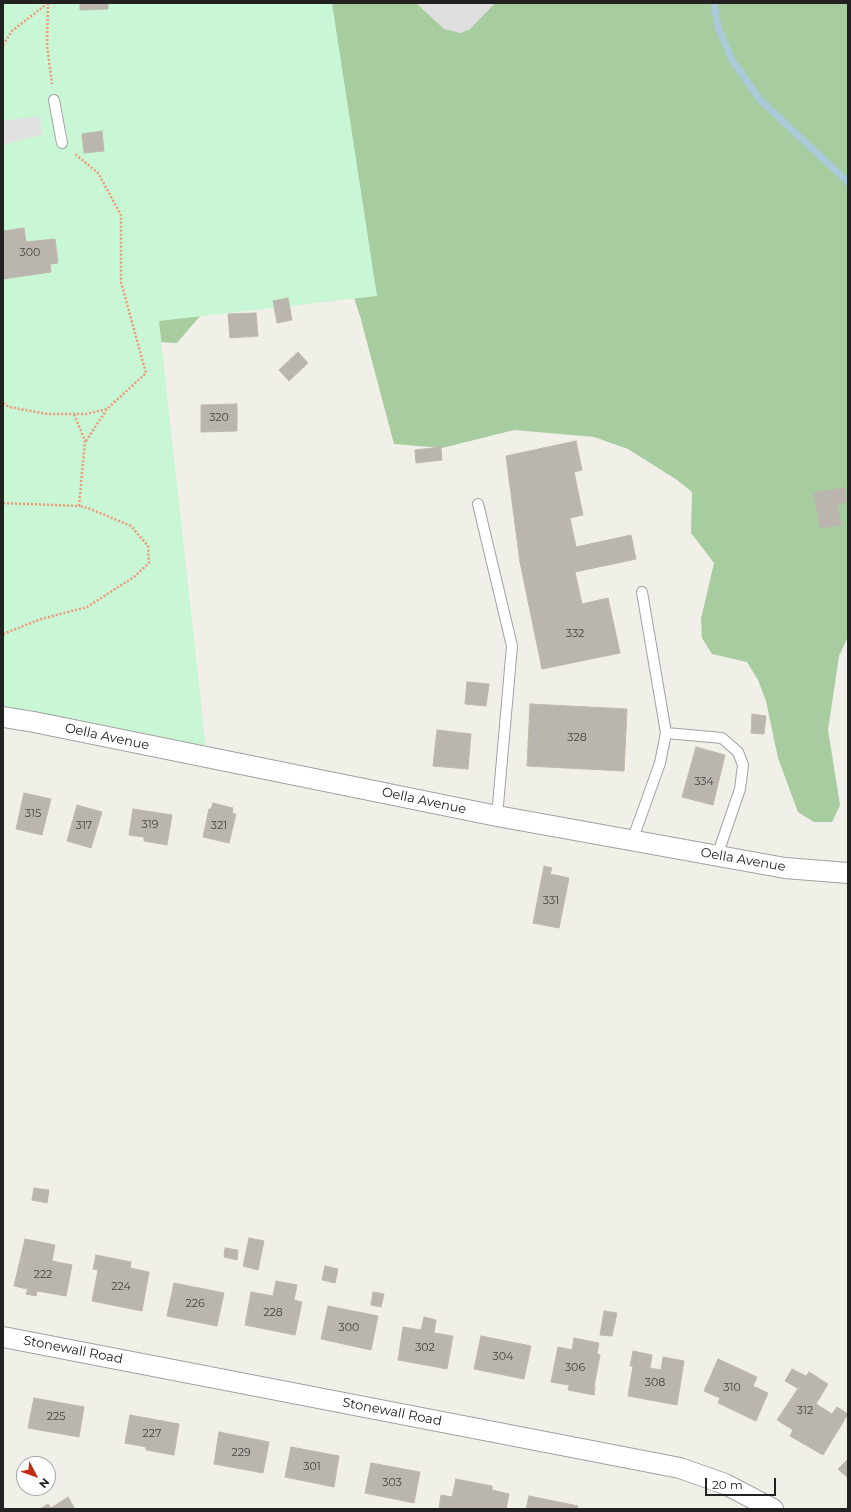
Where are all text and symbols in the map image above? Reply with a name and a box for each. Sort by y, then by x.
house number: 300 [20,246,40,260]
house number: 320 [209,411,229,425]
house number: 332 [566,627,584,641]
street label: Oella Avenue [63,720,151,754]
house number: 328 [567,731,587,745]
house number: 334 [694,775,714,789]
street label: Oella Avenue [380,784,468,818]
house number: 315 [25,807,41,821]
house number: 319 [142,818,158,832]
house number: 317 [76,819,92,833]
house number: 321 [211,819,227,833]
street label: Oella Avenue [699,845,787,875]
house number: 331 [543,894,559,908]
house number: 222 [34,1268,52,1282]
house number: 224 [111,1280,131,1294]
house number: 226 [185,1297,205,1311]
house number: 228 [263,1306,283,1320]
house number: 300 [339,1321,359,1335]
street label: Stonewall Road [22,1333,124,1367]
house number: 302 [415,1341,435,1355]
house number: 304 [493,1350,513,1364]
house number: 306 [565,1361,585,1375]
house number: 308 [645,1376,665,1390]
house number: 310 [723,1381,741,1395]
street label: Stonewall Road [341,1395,443,1429]
house number: 312 [797,1404,813,1418]
house number: 225 [47,1410,65,1424]
house number: 227 [143,1427,161,1441]
house number: 229 [231,1446,251,1460]
north arrow [16,1456,56,1496]
house number: 301 [303,1460,321,1474]
scale bar [707,1470,778,1496]
text: N [36,1475,53,1491]
house number: 303 [382,1476,402,1490]
text: 20 m [712,1477,743,1492]

